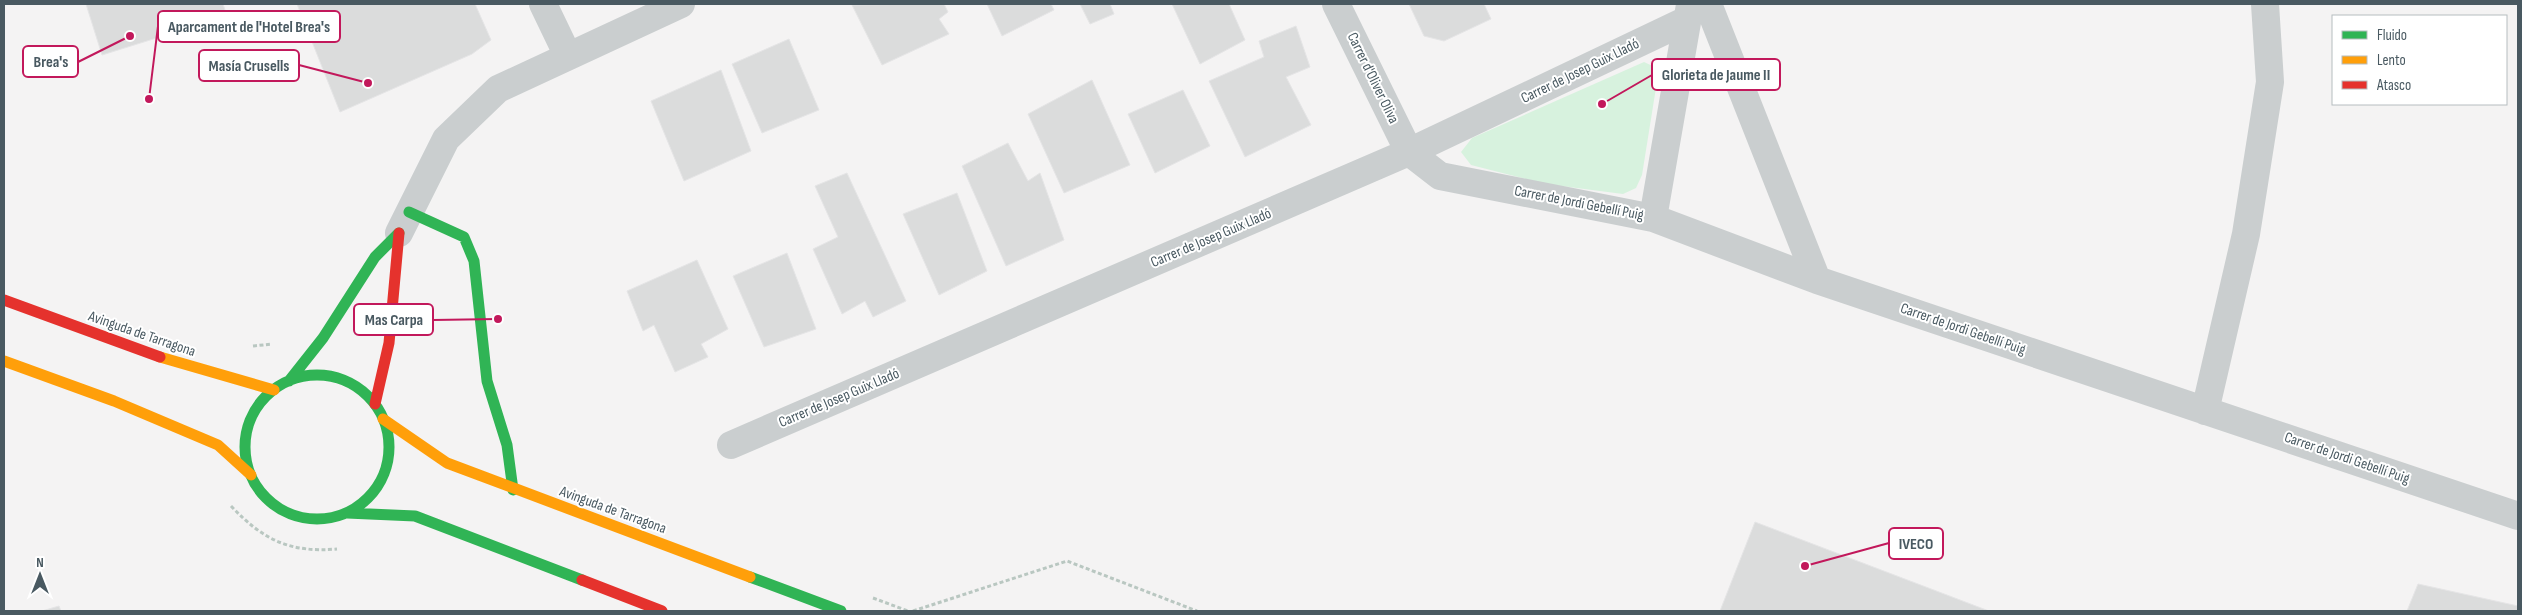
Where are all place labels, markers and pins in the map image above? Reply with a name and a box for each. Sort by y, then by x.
callout: Aparcament de l'Hotel Brea's [158,11,340,42]
callout: Brea's [23,46,78,77]
callout: Masía Crusells [199,50,299,81]
callout: Glorieta de Jaume II [1652,59,1780,90]
callout: Mas Carpa [354,304,433,335]
callout: IVECO [1889,528,1943,559]

